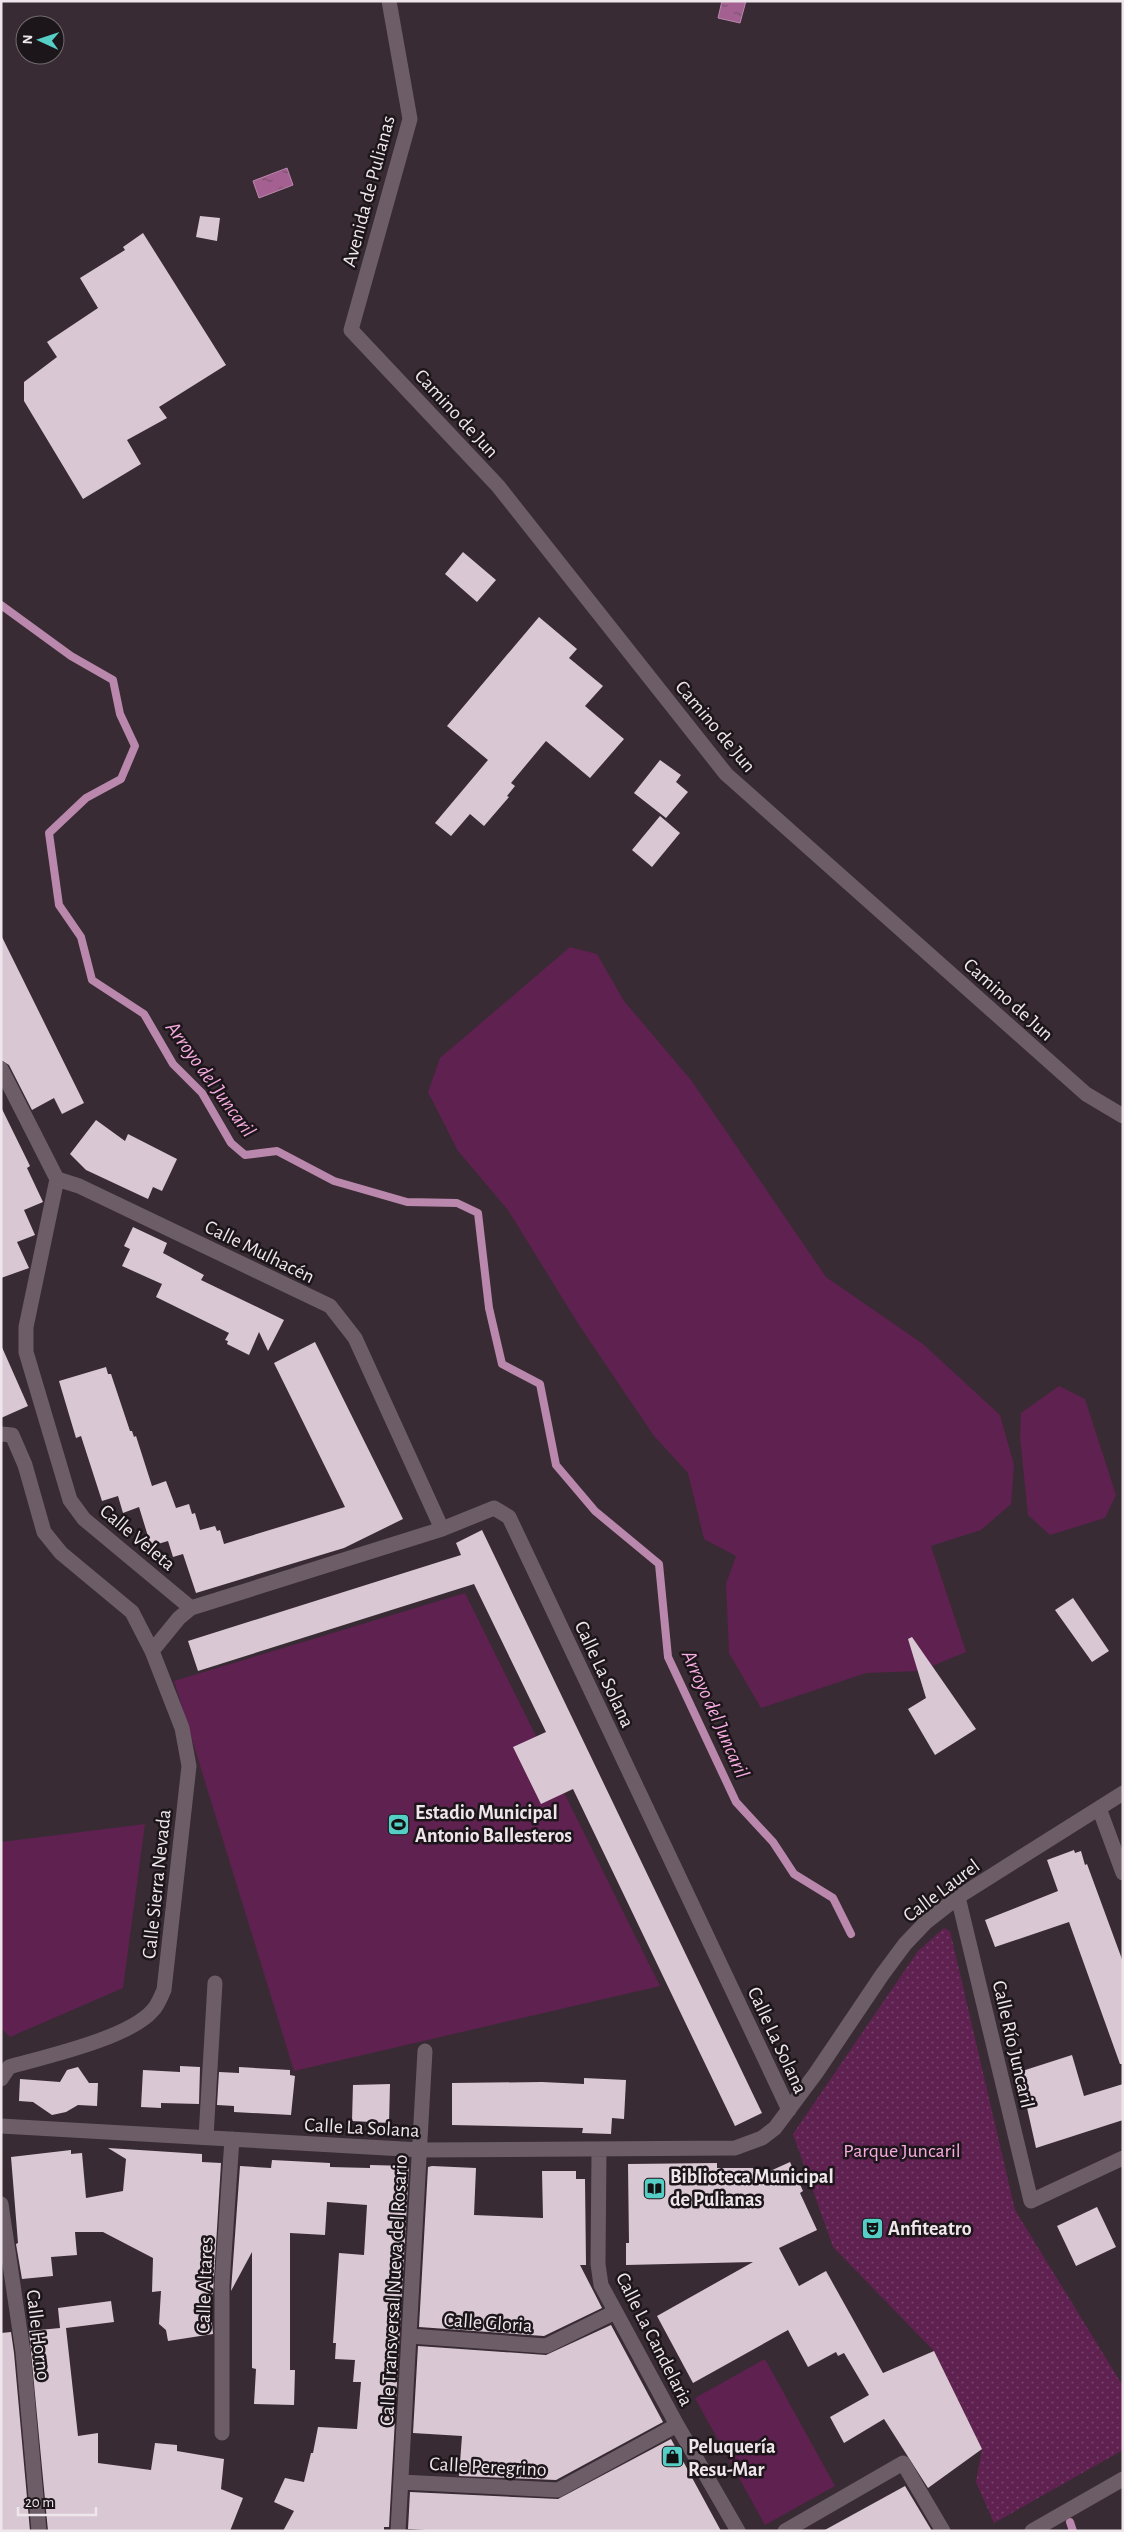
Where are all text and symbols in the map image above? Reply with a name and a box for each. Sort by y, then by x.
north arrow [15,15,65,65]
text: N [21,34,35,45]
street label: Avenida de Pulianas [339,114,399,269]
street label: Camino de Jun [410,366,502,462]
street label: Camino de Jun [671,677,759,776]
street label: Camino de Jun [960,955,1057,1045]
water label: Arroyo del Juncaril [161,1017,260,1141]
street label: Calle Mulhacén [202,1217,318,1287]
street label: Calle Veleta [96,1501,179,1575]
street label: Calle La Solana [571,1618,638,1731]
water label: Arroyo del Juncaril [678,1646,753,1781]
place label: Estadio Municipal Antonio Ballesteros [415,1803,572,1846]
street label: Calle Sierra Nevada [139,1808,175,1960]
sports icon: Estadio Municipal Antonio Ballesteros [387,1812,411,1836]
street label: Calle Laurel [900,1856,984,1926]
street label: Calle Río Juncaril [989,1979,1037,2110]
street label: Calle La Solana [744,1984,811,2097]
street label: Calle La Solana [304,2115,420,2141]
park label: Parque Juncaril [843,2141,961,2161]
street label: Calle Transversal Nueva del Rosario [377,2154,411,2426]
place label: Biblioteca Municipal de Pulianas [670,2167,834,2210]
library icon: Biblioteca Municipal de Pulianas [642,2176,666,2200]
theatre icon: Anfiteatro [860,2216,884,2240]
place label: Anfiteatro [888,2219,972,2239]
street label: Calle Altares [193,2236,217,2334]
street label: Calle La Candelaria [612,2270,696,2409]
street label: Calle Horno [23,2288,54,2382]
street label: Calle Gloria [443,2310,533,2336]
place label: Peluquería Resu-Mar [688,2437,776,2480]
shop icon: Peluquería Resu-Mar [660,2445,684,2469]
street label: Calle Peregrino [429,2454,547,2480]
scale bar [18,2484,95,2516]
text: 20 m [25,2495,54,2510]

